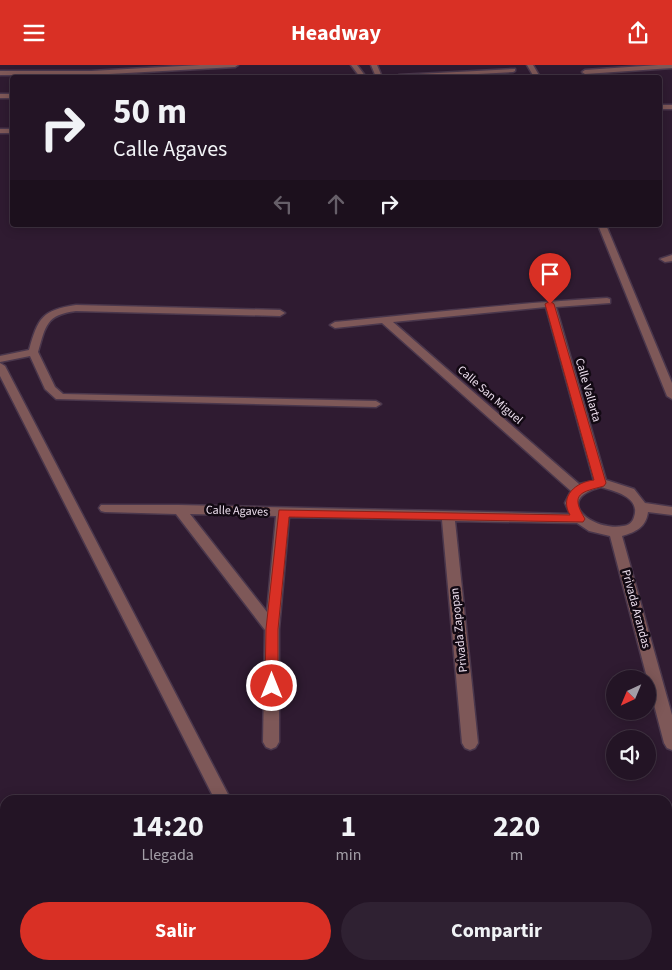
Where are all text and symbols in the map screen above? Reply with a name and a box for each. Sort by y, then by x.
text: Headway [291,17,381,49]
icon: menu [20,19,48,47]
icon: share [624,19,652,47]
text: 50 m [113,87,187,137]
icon: right [30,95,95,160]
text: Calle Agaves [113,133,227,165]
icon: left [269,190,297,218]
icon: ahead [322,190,350,218]
icon: right [375,190,403,218]
pin [529,253,571,304]
icon: arrive [536,260,564,288]
street label: Calle Vallarta [571,356,605,424]
street label: Calle San Miguel [453,362,527,428]
street label: Calle Agaves [206,501,268,521]
street label: Privada Arandas [617,568,655,650]
street label: Privada Zapopan [446,587,472,673]
position arrow [245,659,297,711]
north arrow [606,670,656,720]
map controls [606,670,656,780]
button: sound [606,730,656,780]
text: 14:20 [132,805,204,848]
text: 1 [340,805,356,848]
text: 220 [493,805,540,848]
text: Llegada [141,844,194,866]
text: min [335,844,361,866]
text: m [510,844,523,866]
button: Salir [20,902,331,960]
button: Compartir [341,902,652,960]

